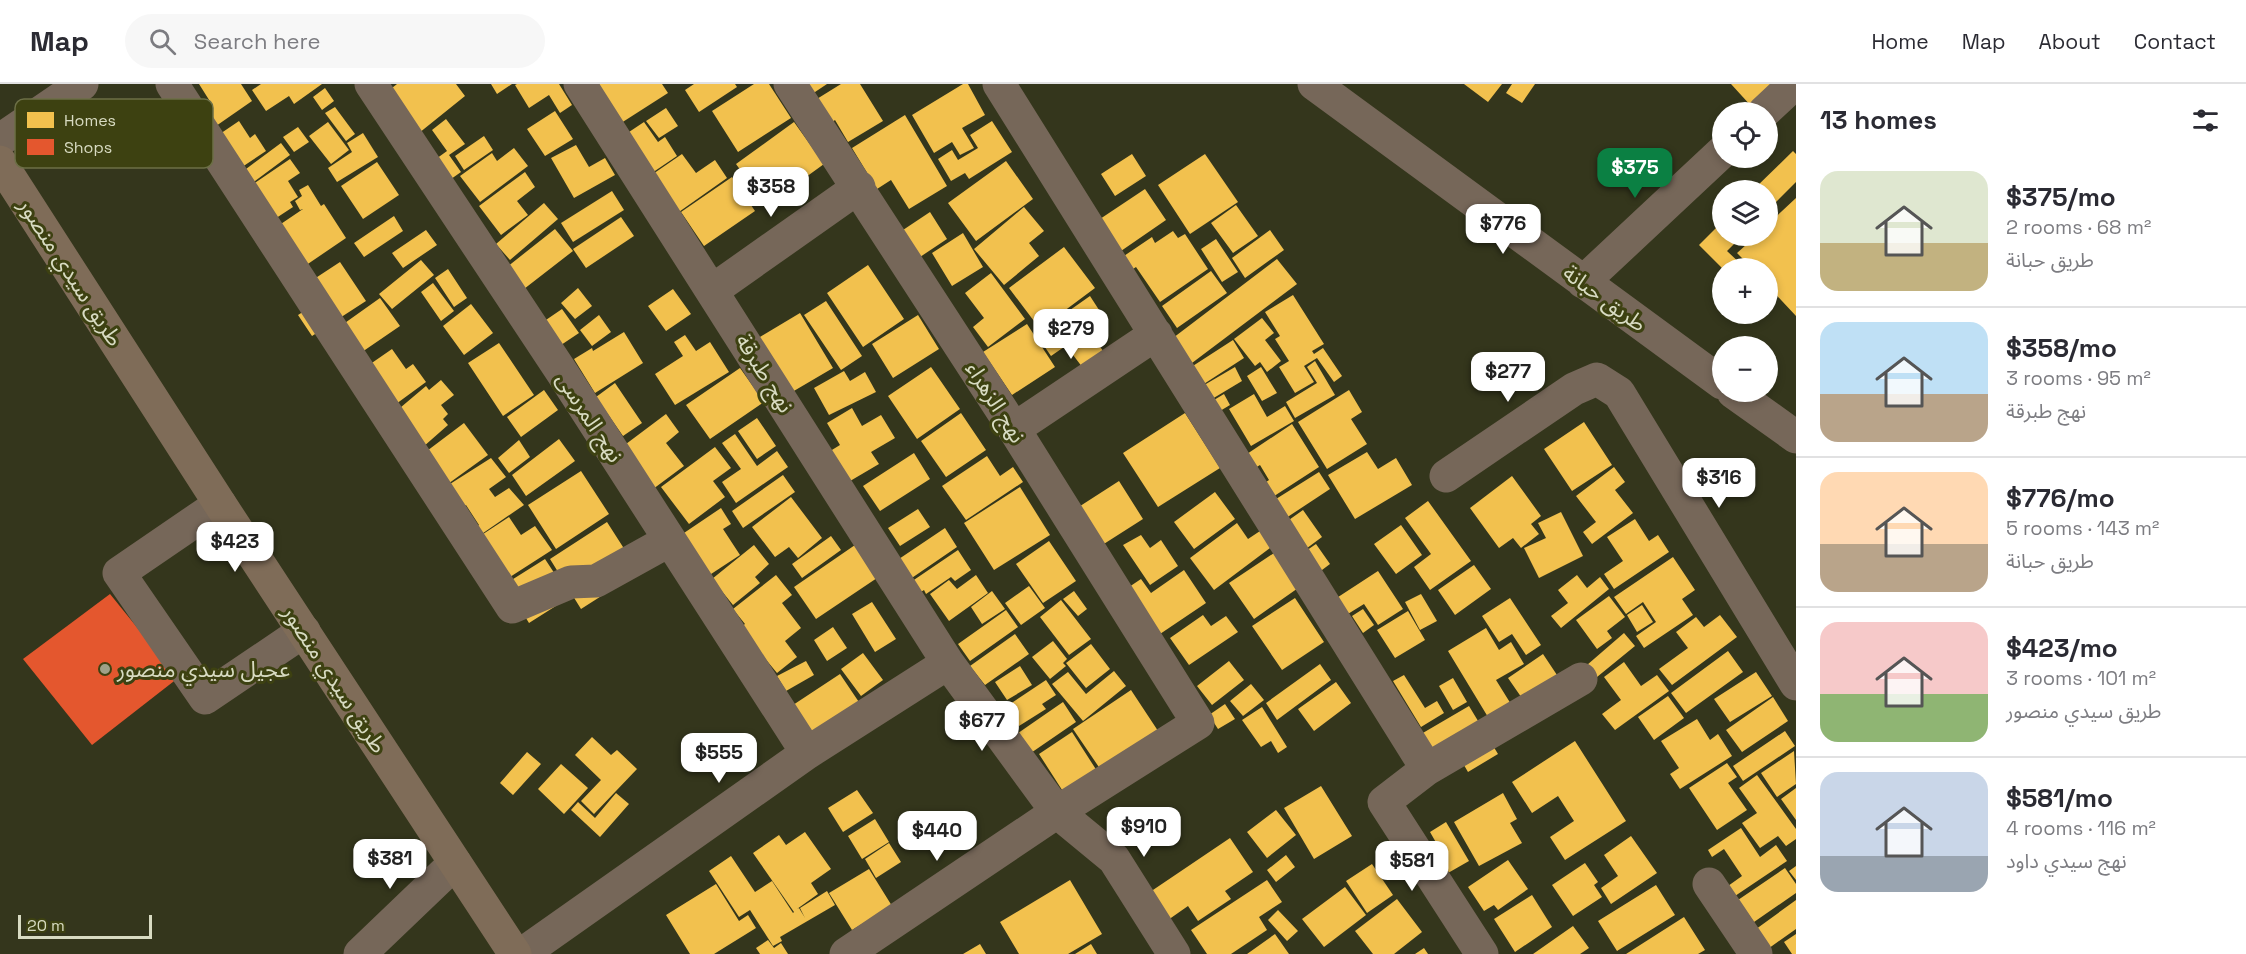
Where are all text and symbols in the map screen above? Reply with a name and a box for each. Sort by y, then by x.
search box [125,14,545,68]
text: Map [30,23,89,59]
icon: search [146,25,179,58]
text: Search here [194,27,321,55]
text: Home [1871,28,1929,55]
text: Map [1962,28,2006,55]
text: About [2039,28,2101,55]
text: Contact [2134,28,2216,55]
legend [15,99,213,168]
map controls [1712,102,1778,402]
button: locate [1712,102,1778,168]
text: 13 homes [1820,103,1937,137]
icon: filters [2189,104,2222,137]
text: Homes [64,110,116,131]
text: Shops [64,137,112,158]
pin: $375 [1599,148,1671,199]
text: $375 [1611,154,1659,180]
pin: $358 [735,167,807,218]
text: $358 [747,173,795,199]
button: layers [1712,180,1778,246]
text: $375/mo [2006,180,2116,214]
street label: طريق سيدي منصور [10,192,129,353]
icon: home [1868,195,1940,267]
pin: $776 [1467,204,1539,255]
text: $776 [1480,210,1526,236]
text: 2 rooms · 68 m² [2006,214,2151,240]
text: طريق حبانة [2006,247,2094,273]
street label: طريق حبانة [1558,258,1652,338]
button: + [1712,258,1778,324]
pin: $279 [1035,309,1107,360]
text: $279 [1047,315,1095,341]
street label: نهج طبرقة [727,328,800,419]
text: $358/mo [2006,331,2117,365]
button: − [1712,336,1778,402]
icon: home [1868,346,1940,418]
pin: $277 [1472,352,1544,403]
street label: نهج الزهراء [958,356,1032,450]
text: $277 [1485,358,1531,384]
text: 3 rooms · 95 m² [2006,365,2151,391]
street label: نهج المرسى [548,367,630,469]
text: نهج طبرقة [2006,398,2086,424]
pin: $316 [1683,458,1755,509]
text: $316 [1696,464,1742,490]
text: $776/mo [2006,481,2115,515]
icon: home [1868,496,1940,568]
text: 5 rooms · 143 m² [2006,515,2159,541]
pin: $423 [199,522,271,573]
text: $423 [211,528,259,554]
text: طريق حبانة [2006,548,2094,574]
street label: طريق سيدي منصور [274,599,393,760]
text: $423/mo [2006,631,2118,665]
icon: home [1868,646,1940,718]
place label: عجيل سيدي منصور [116,655,290,686]
marker: عجيل سيدي منصور [98,662,112,676]
text: 3 rooms · 101 m² [2006,665,2156,691]
text: طريق سيدي منصور [2006,698,2161,724]
pin: $677 [946,701,1018,752]
text: $677 [959,707,1005,733]
pin: $555 [683,733,755,784]
text: $555 [695,739,743,765]
text: $581/mo [2006,781,2113,815]
icon: home [1868,796,1940,868]
pin: $910 [1108,807,1180,858]
pin: $440 [901,811,973,862]
text: $910 [1121,813,1167,839]
text: 4 rooms · 116 m² [2006,815,2156,841]
text: $440 [912,817,962,843]
pin: $381 [354,839,426,890]
pin: $581 [1376,841,1448,892]
text: $381 [367,845,413,871]
text: $581 [1389,847,1435,873]
text: نهج سيدي داود [2006,848,2127,874]
scale bar [18,912,152,940]
text: 20 m [27,915,65,936]

